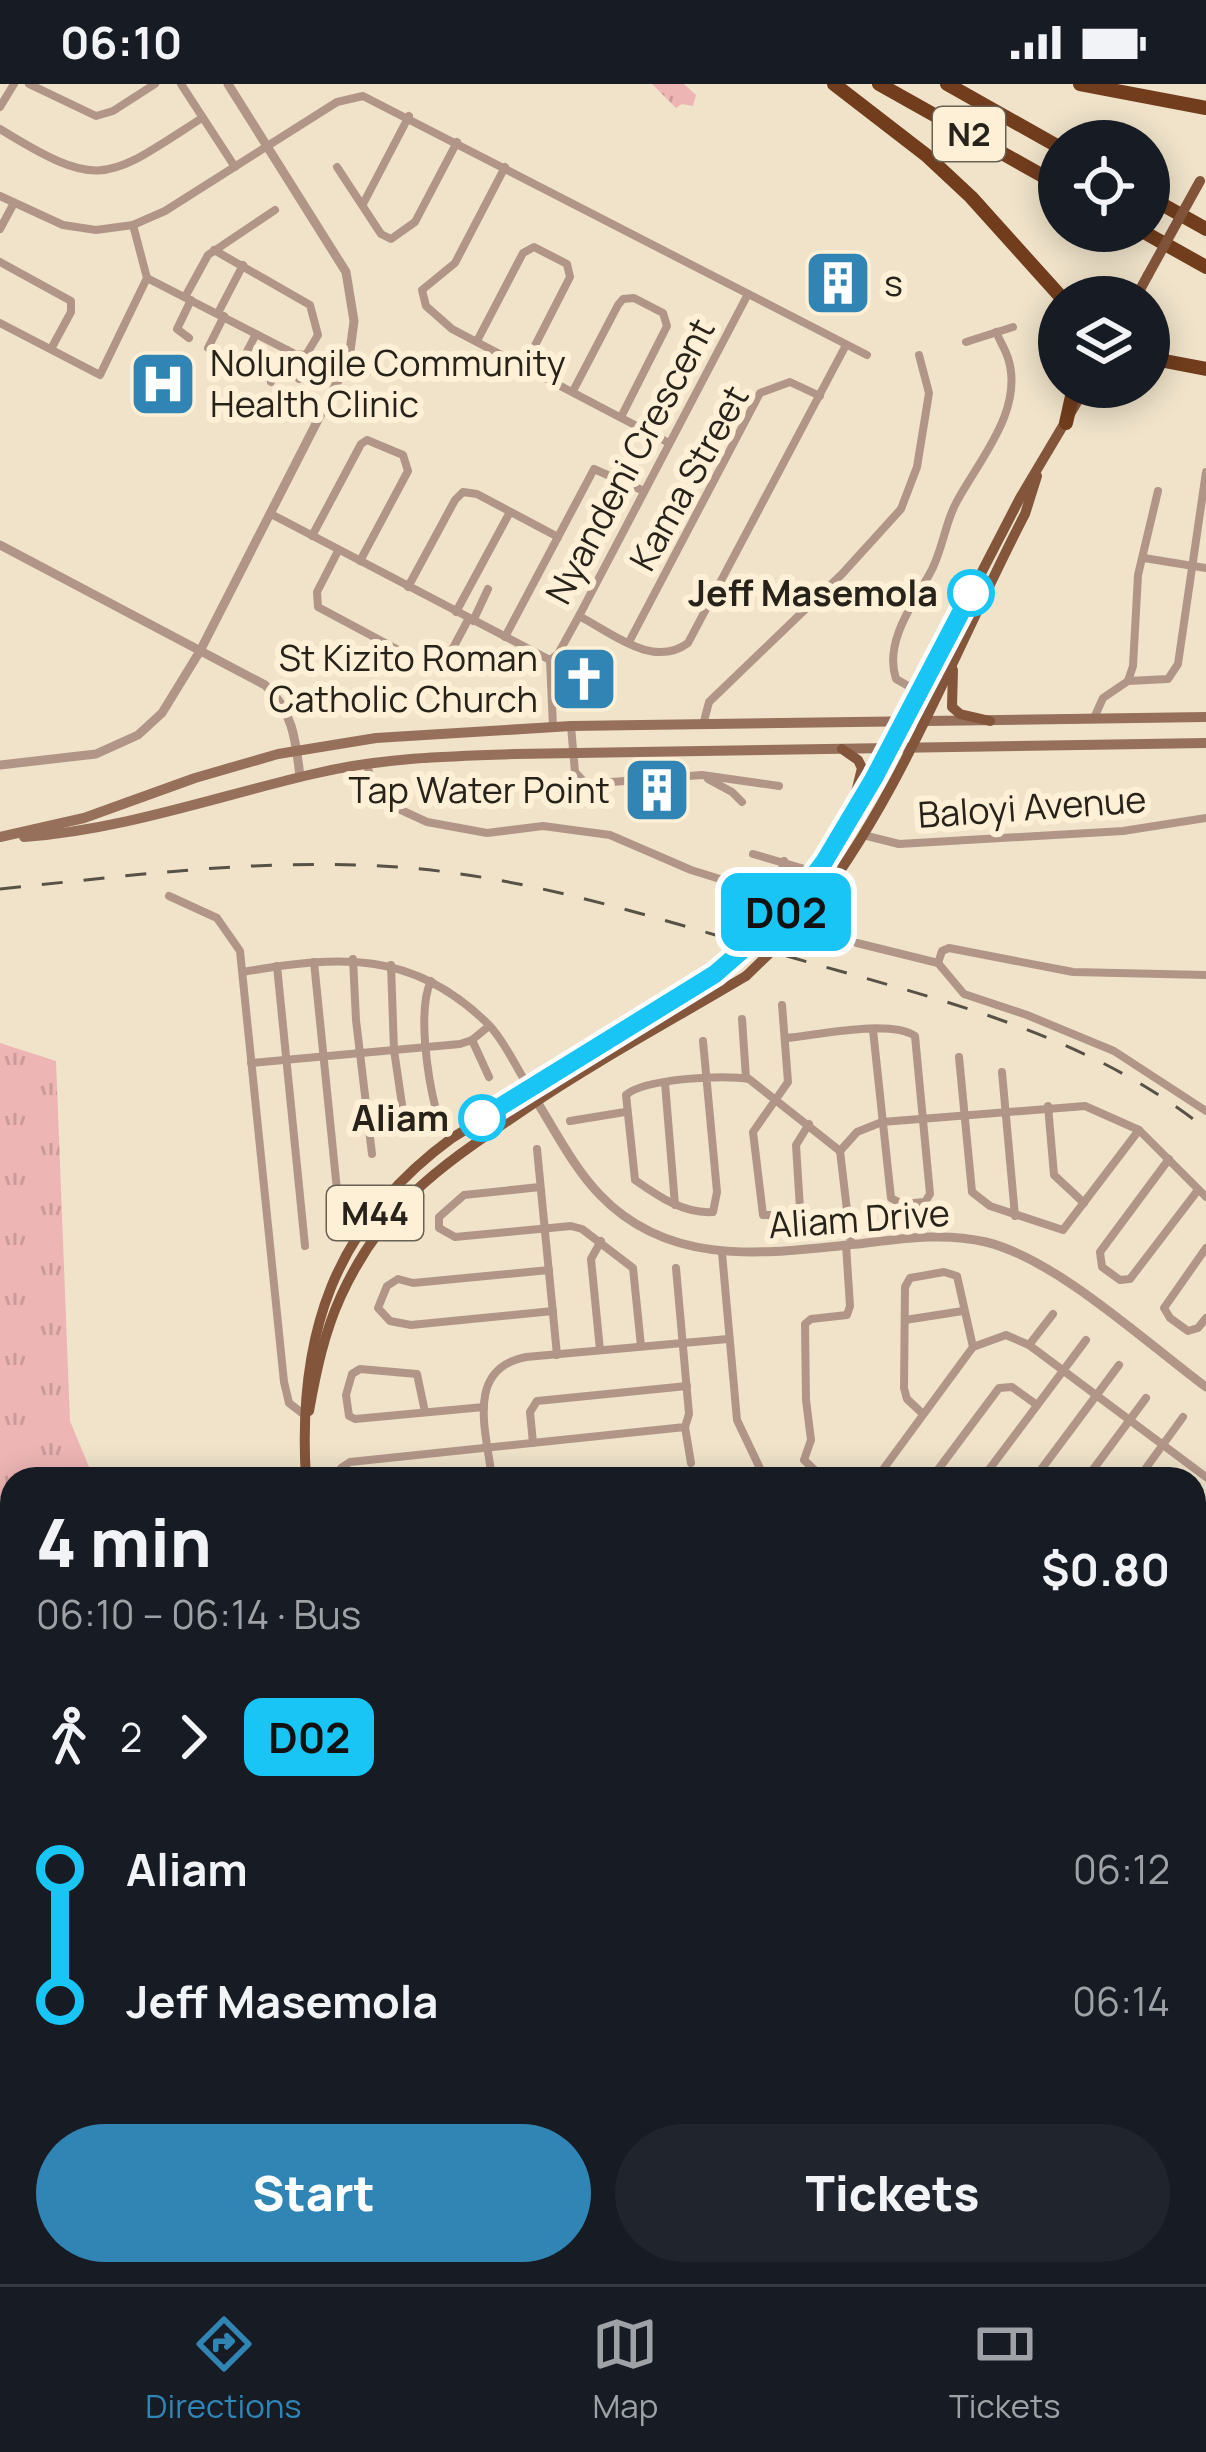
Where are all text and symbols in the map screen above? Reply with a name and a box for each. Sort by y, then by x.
text: 06:10 [60,11,182,73]
road number: N2 [933,107,1005,161]
map controls [1038,120,1170,408]
button: locate [1038,120,1170,252]
building icon: s [803,248,873,318]
place label: s [884,258,903,307]
button: layers [1038,276,1170,408]
street label: Nyandeni Crescent [534,309,726,612]
place label: Nolungile Community Health Clinic [210,338,566,428]
hospital icon: Nolungile Community Health Clinic [128,349,198,419]
street label: Kama Street [617,376,760,579]
place label: Jeff Masemola [688,568,938,617]
marker: Jeff Masemola [949,571,993,615]
place label: St Kizito Roman Catholic Church [269,633,538,723]
church icon: St Kizito Roman Catholic Church [549,644,619,714]
building icon: Tap Water Point [622,755,692,825]
place label: Tap Water Point [348,765,610,814]
street label: Baloyi Avenue [916,774,1148,839]
line badge: D02 [717,873,855,951]
text: D02 [745,883,827,941]
place label: Aliam [352,1093,449,1142]
marker: Aliam [460,1096,504,1140]
road number: M44 [327,1186,423,1240]
street label: Aliam Drive [767,1188,951,1249]
text: 4 min [36,1497,212,1587]
text: $0.80 [1041,1538,1170,1600]
text: 06:10 – 06:14 · Bus [36,1587,361,1641]
icon: walk [36,1704,102,1770]
icon: forward [160,1704,226,1770]
text: D02 [268,1708,350,1766]
text: 2 [120,1710,142,1764]
text: Aliam [126,1838,248,1900]
text: 06:12 [1073,1842,1170,1896]
text: Jeff Masemola [126,1970,438,2032]
text: 06:14 [1072,1974,1170,2028]
button: Start [36,2124,591,2262]
button: Tickets [615,2124,1170,2262]
tab: Directions [145,2311,302,2428]
tab: Map [592,2311,658,2428]
tab: Tickets [949,2311,1061,2428]

